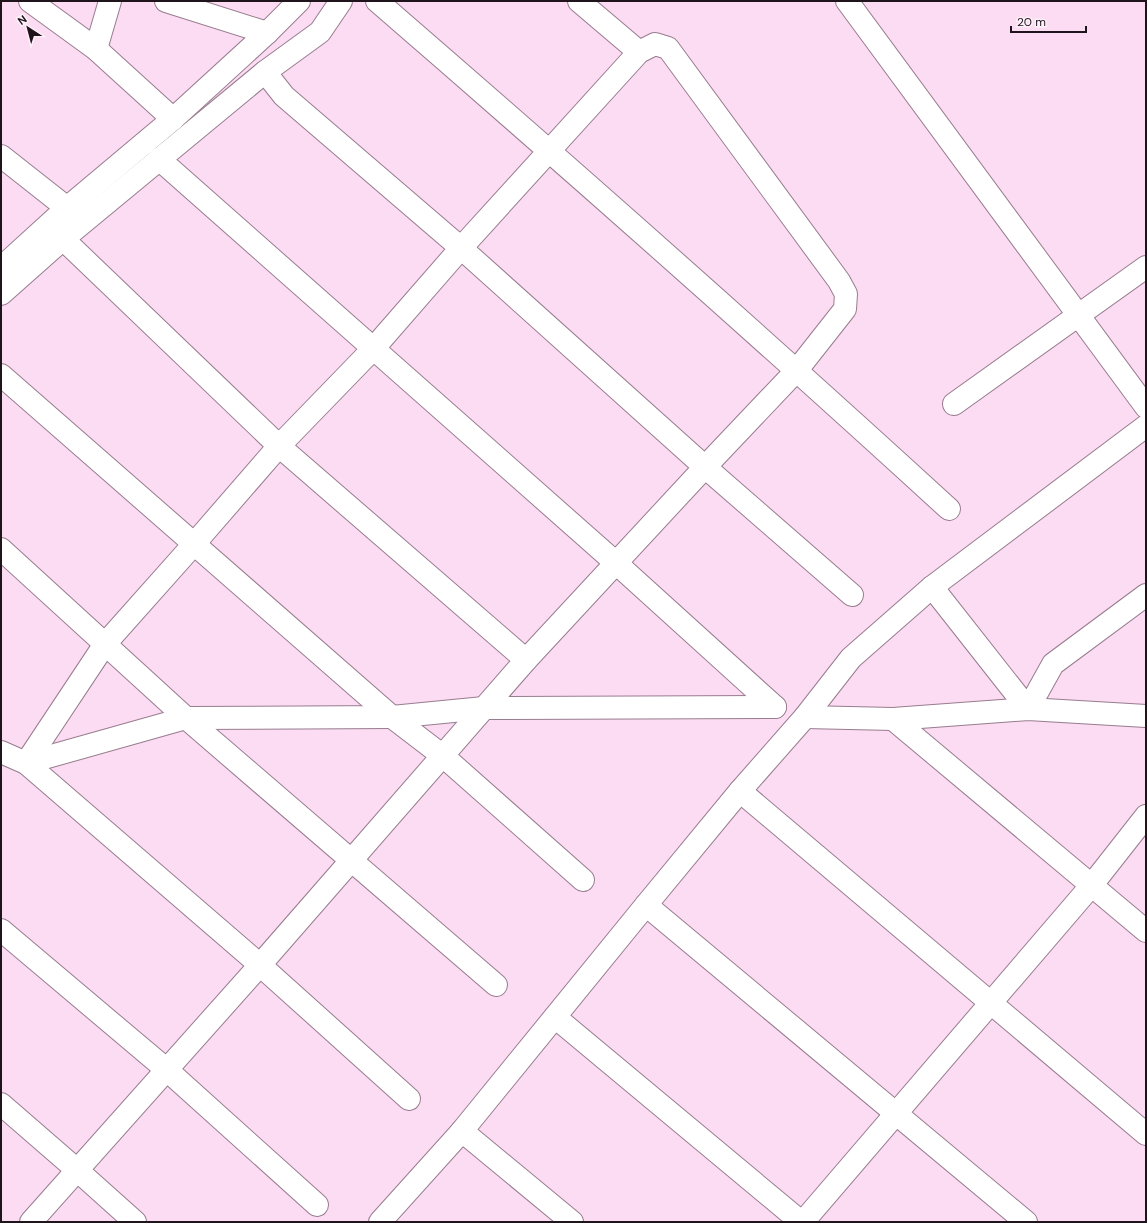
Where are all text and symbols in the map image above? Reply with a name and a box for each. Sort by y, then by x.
north arrow [8,8,48,48]
scale bar [1011,8,1086,34]
text: N [15,12,29,28]
text: 20 m [1017,14,1046,30]

